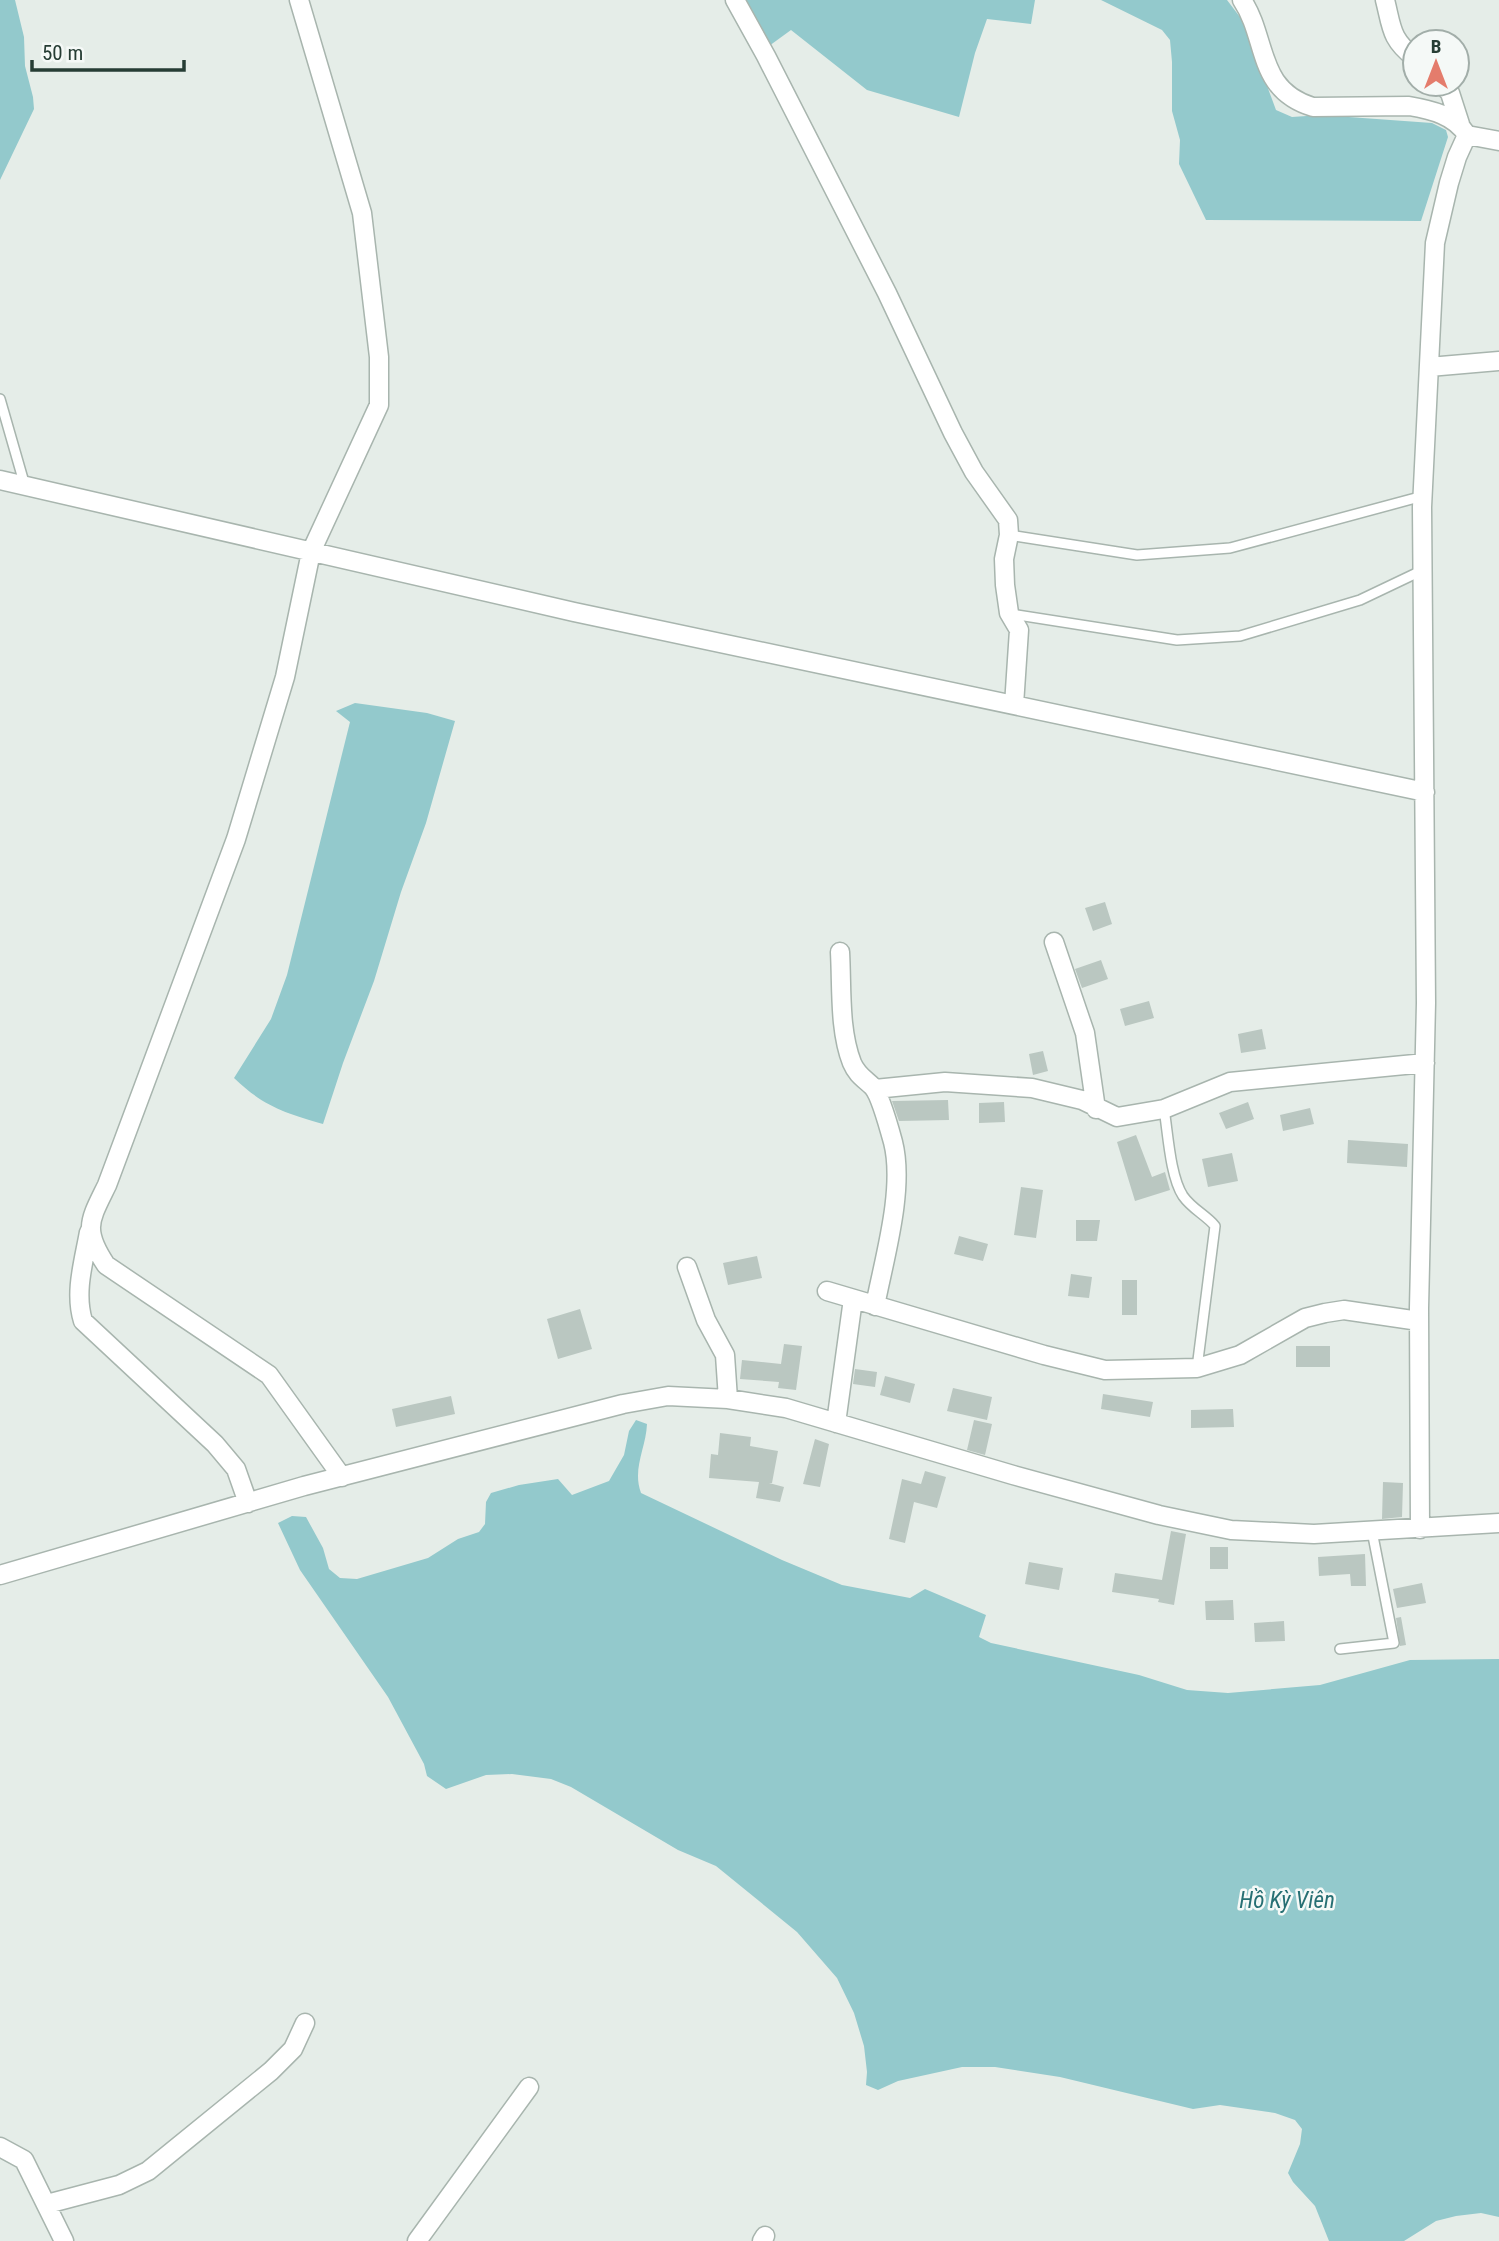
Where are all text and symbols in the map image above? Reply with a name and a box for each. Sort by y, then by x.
scale bar [32,28,184,72]
north arrow [1401,28,1471,98]
text: B [1431,35,1441,58]
text: 50 m [42,41,83,65]
water label: Hồ Kỳ Viên [1239,1887,1335,1914]

